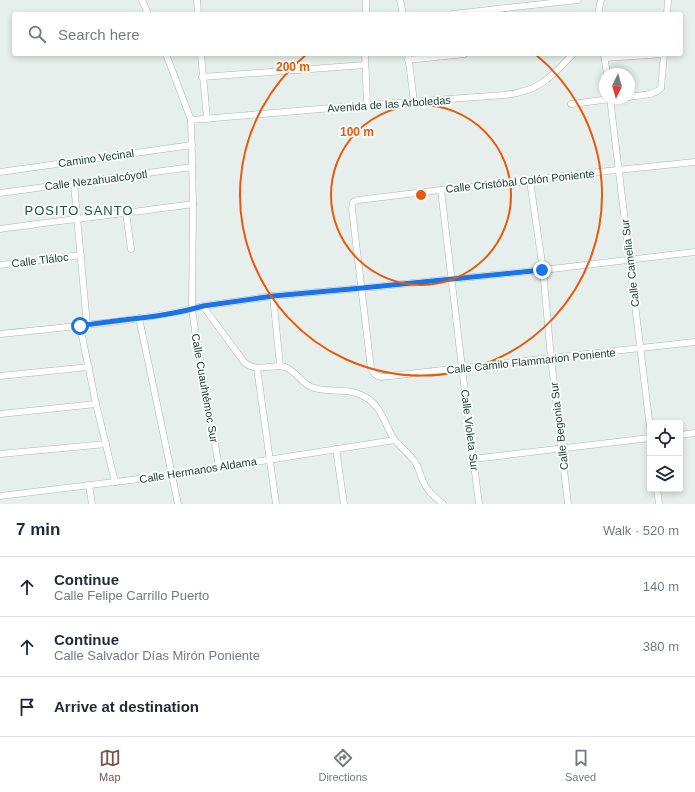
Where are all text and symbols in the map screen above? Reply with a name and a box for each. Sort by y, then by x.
search box [12,12,683,56]
icon: search [26,23,48,45]
text: Search here [58,26,140,43]
text: 200 m [276,60,310,74]
north arrow [599,68,635,104]
street label: Avenida de las Arboledas [327,94,452,114]
text: 100 m [340,125,374,139]
street label: Camino Vecinal [57,147,135,169]
street label: Calle Cristóbal Colón Poniente [445,167,595,195]
street label: Calle Nezahualcóyotl [44,168,148,192]
centre of rings [414,188,428,202]
district label: POSITO SANTO [24,203,134,218]
street label: Calle Camelia Sur [619,218,641,308]
street label: Calle Tláloc [11,250,70,269]
route end [533,261,551,279]
route start [71,317,89,335]
street label: Calle Cuauhtémoc Sur [189,332,221,444]
street label: Calle Camilo Flammarion Poniente [446,346,616,376]
street label: Calle Begonia Sur [548,381,570,471]
street label: Calle Violeta Sur [459,389,481,472]
map controls [647,420,683,492]
button: locate [647,420,683,456]
street label: Calle Hermanos Aldama [138,455,258,485]
button: layers [647,456,683,492]
text: 7 min [16,520,60,539]
text: Walk · 520 m [603,523,679,538]
text: Continue [54,571,119,588]
icon: ahead [16,576,38,598]
text: 140 m [643,579,679,594]
text: Calle Felipe Carrillo Puerto [54,588,209,603]
text: Continue [54,631,119,648]
icon: ahead [16,636,38,658]
text: 380 m [643,639,679,654]
text: Calle Salvador Días Mirón Poniente [54,648,260,663]
icon: arrive [16,696,38,718]
text: Arrive at destination [54,698,199,715]
tab: Map [99,747,121,783]
tab: Directions [318,747,367,783]
tab: Saved [565,747,596,783]

